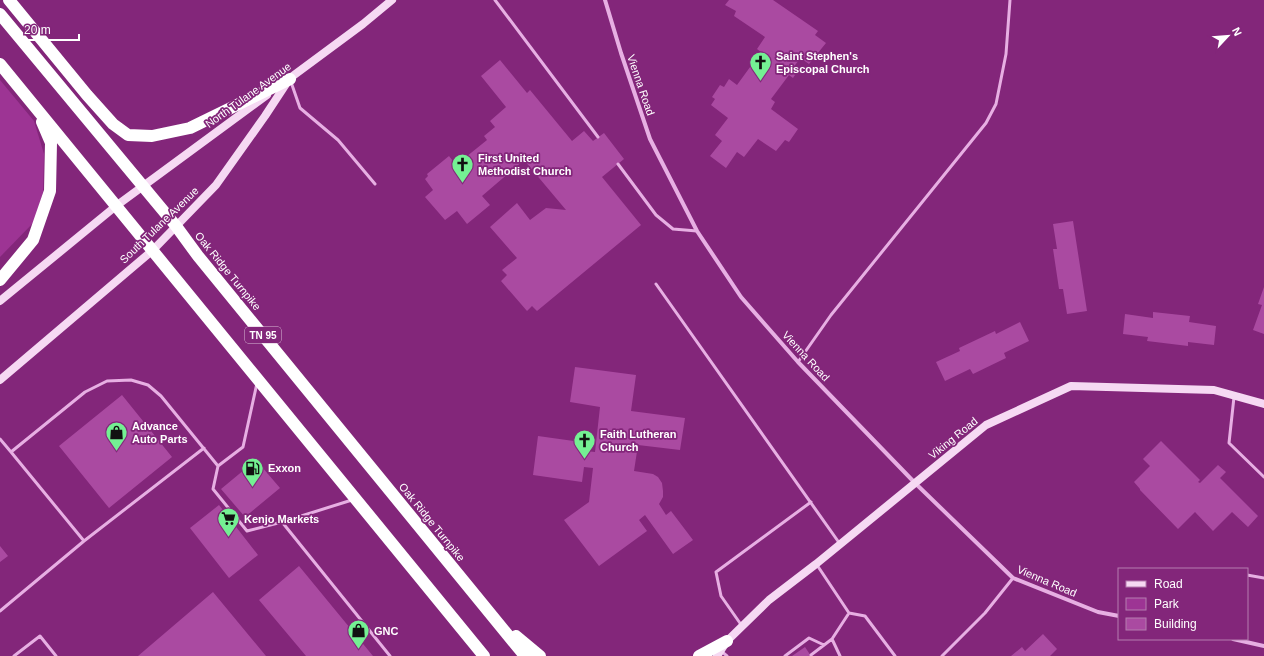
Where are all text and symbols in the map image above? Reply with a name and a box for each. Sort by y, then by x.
scale bar [18,16,79,42]
north arrow [1208,16,1248,56]
text: 20 m [24,23,51,37]
text: N [1230,25,1244,38]
church icon: Saint Stephen's Episcopal Church [748,49,774,82]
place label: Saint Stephen's Episcopal Church [776,50,870,75]
street label: Vienna Road [625,53,657,117]
street label: North Tulane Avenue [203,60,293,130]
church icon: First United Methodist Church [449,151,475,184]
place label: First United Methodist Church [478,152,572,177]
street label: South Tulane Avenue [117,184,201,266]
street label: Oak Ridge Turnpike [193,229,263,313]
road number: TN 95 [245,327,281,343]
street label: Vienna Road [780,329,832,383]
street label: Viking Road [926,415,980,461]
shop icon: Advance Auto Parts [103,419,129,452]
place label: Advance Auto Parts [132,420,188,445]
church icon: Faith Lutheran Church [572,427,598,460]
place label: Faith Lutheran Church [600,428,677,453]
fuel station icon: Exxon [240,455,266,488]
place label: Exxon [268,462,301,474]
street label: Oak Ridge Turnpike [397,480,467,564]
supermarket icon: Kenjo Markets [216,506,242,539]
place label: Kenjo Markets [244,513,319,525]
street label: Vienna Road [1015,563,1079,599]
legend [1118,568,1248,640]
text: Road [1154,577,1183,591]
text: Park [1154,597,1180,611]
text: Building [1154,617,1197,631]
shop icon: GNC [345,618,371,651]
place label: GNC [374,625,399,637]

